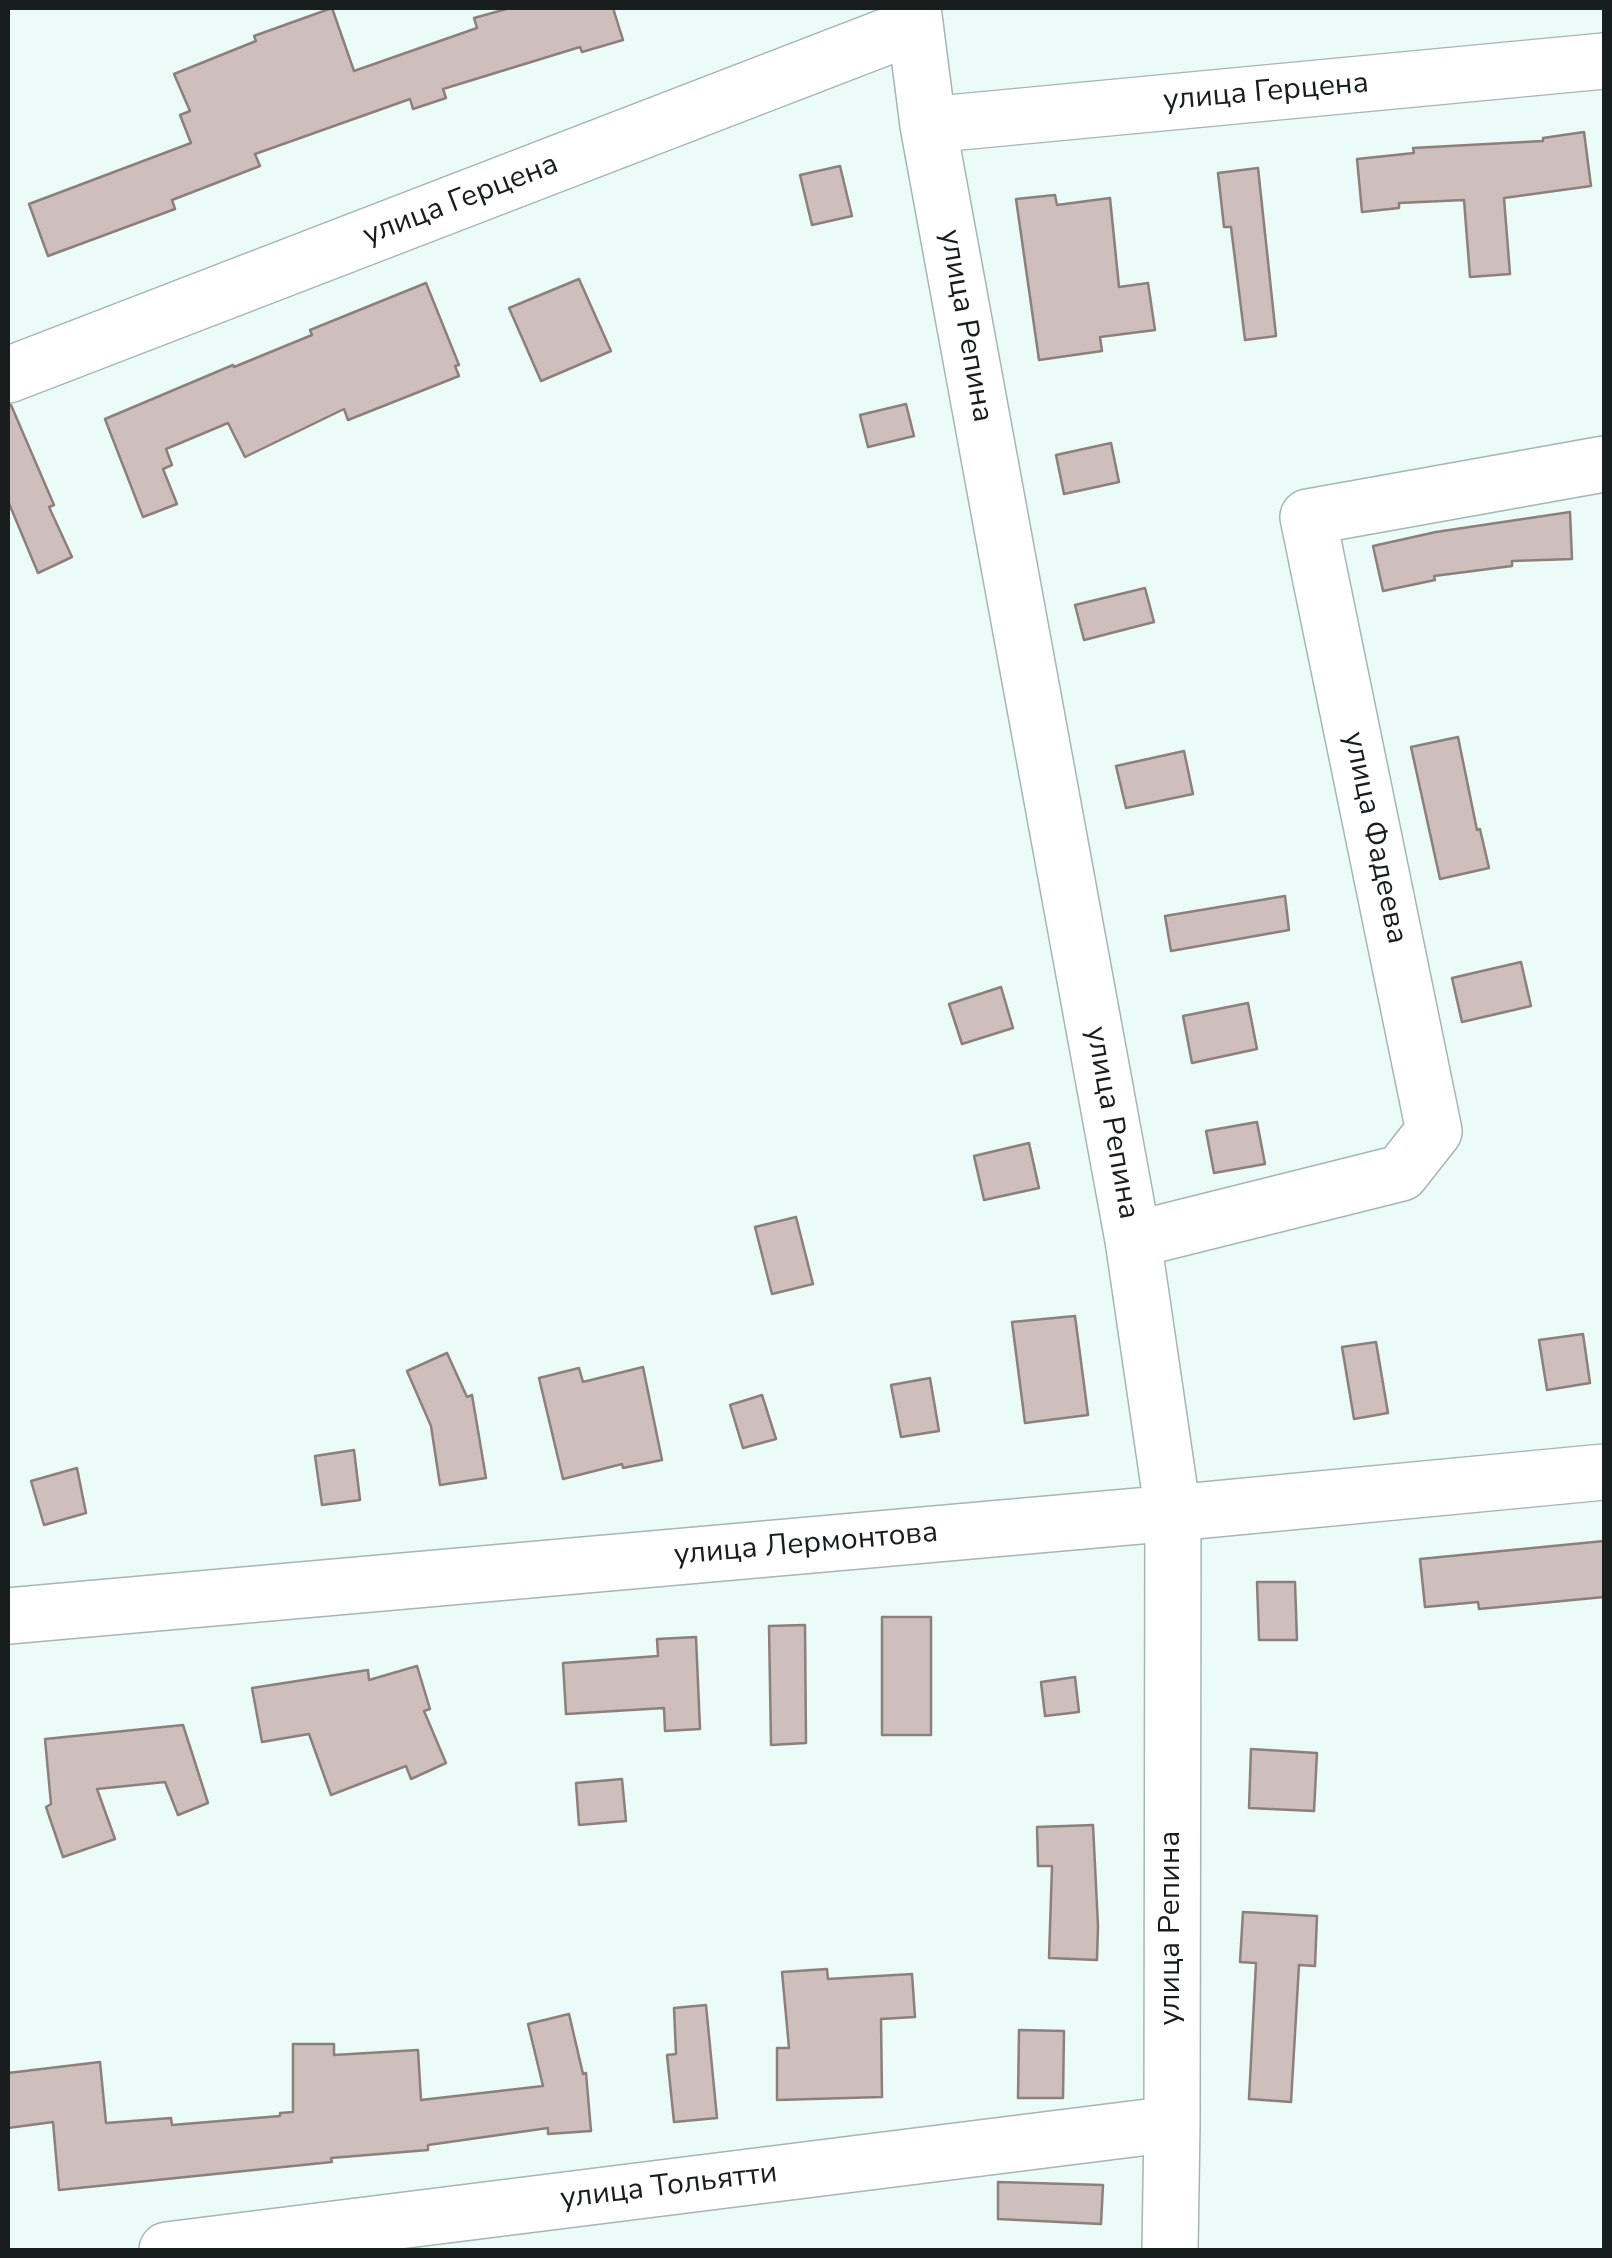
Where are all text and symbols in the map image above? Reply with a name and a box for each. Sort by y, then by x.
street label: улица Герцена [1162,66,1370,120]
street label: улица Герцена [358,147,564,255]
street label: улица Репина [930,227,1000,425]
street label: улица Фадеева [1334,729,1414,947]
street label: улица Репина [1076,1024,1146,1222]
street label: улица Лермонтова [673,1516,939,1574]
street label: улица Репина [1154,1831,1190,2025]
street label: улица Тольятти [559,2156,779,2218]

